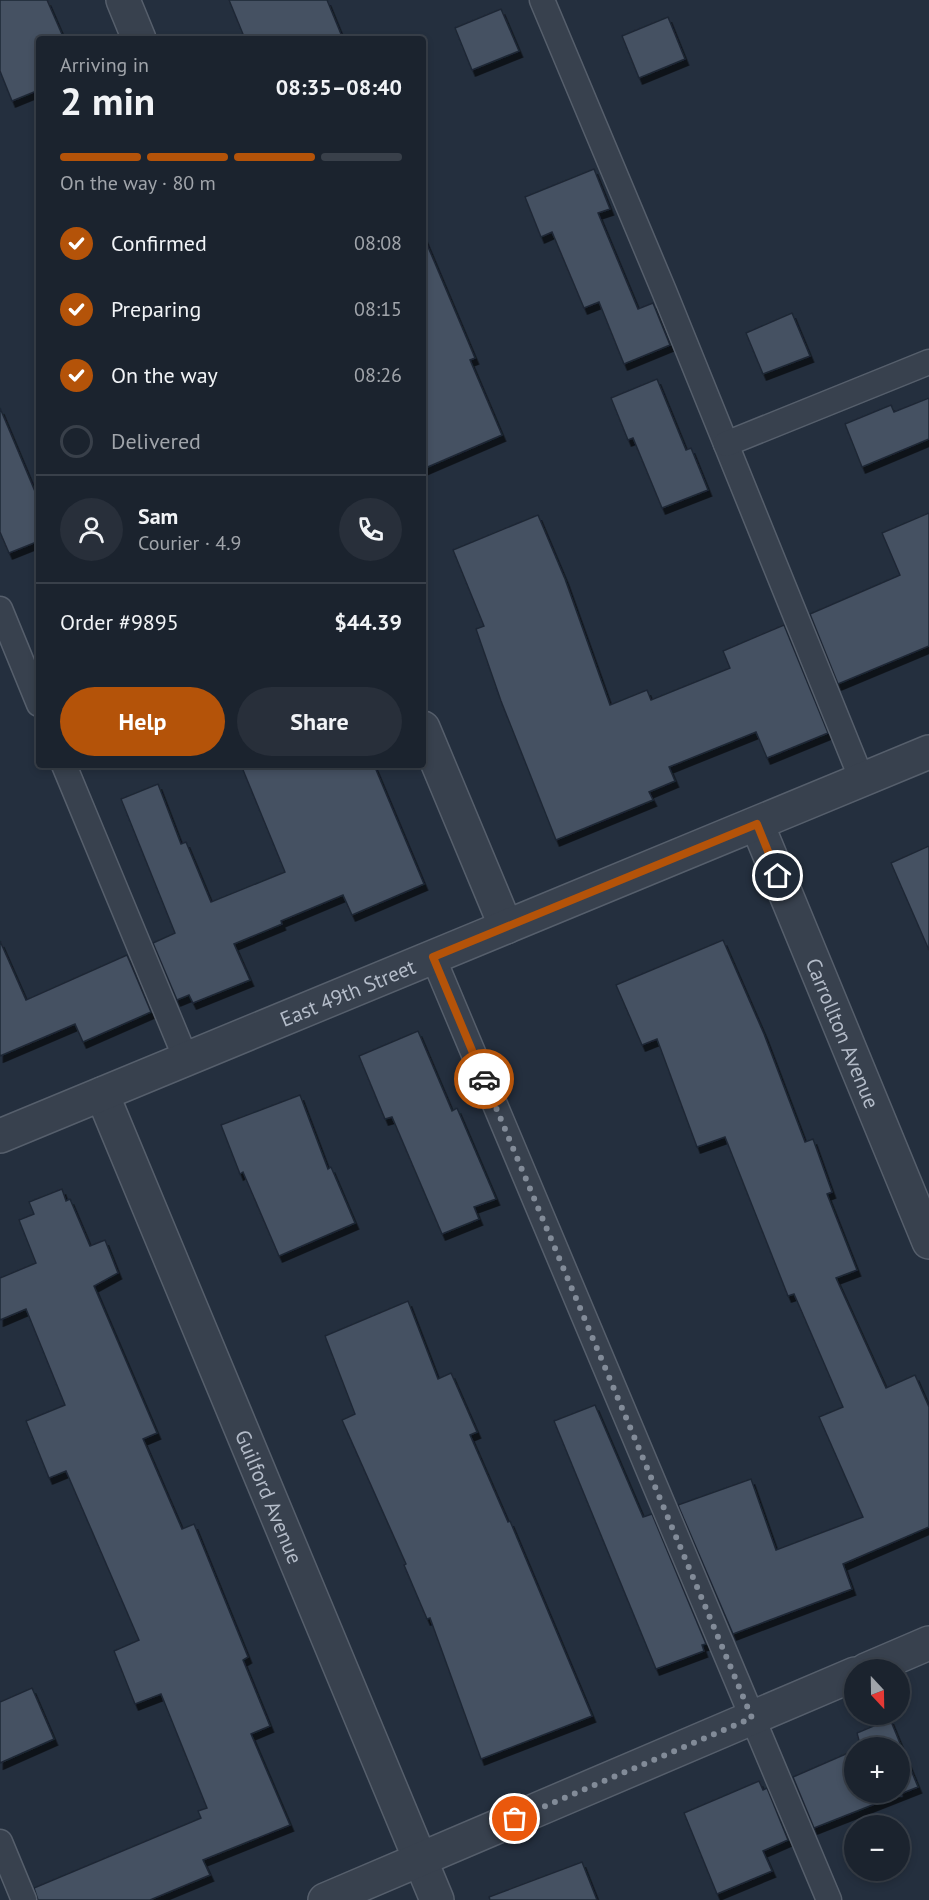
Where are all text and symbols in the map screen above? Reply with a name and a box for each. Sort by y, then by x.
text: Arriving in [60,52,149,78]
text: 08:35–08:40 [276,73,402,101]
text: 2 min [60,75,155,126]
text: On the way · 80 m [60,170,216,196]
icon: check [60,227,93,260]
text: Confirmed [111,229,207,257]
text: 08:08 [354,230,402,256]
icon: check [60,293,93,326]
text: Preparing [111,295,201,323]
text: 08:15 [354,296,402,322]
icon: check [60,359,93,392]
text: On the way [111,361,218,389]
text: 08:26 [354,362,402,388]
text: Delivered [111,427,201,455]
button: person [60,498,123,561]
button: phone [339,498,402,561]
text: Sam [138,502,178,530]
text: Courier · 4.9 [138,530,241,556]
text: Order #9895 [60,608,179,636]
text: $44.39 [334,608,402,636]
button: Help [60,687,225,756]
button: Share [237,687,402,756]
pin [752,850,803,901]
icon: home [761,859,794,892]
street label: East 49th Street [276,952,419,1032]
street label: Carrollton Avenue [800,954,886,1112]
courier [454,1049,514,1109]
icon: car [468,1063,501,1096]
street label: Guilford Avenue [229,1426,309,1568]
north arrow [844,1659,910,1725]
map controls [844,1659,910,1881]
button: + [844,1737,910,1803]
pin [489,1793,540,1844]
icon: bag [498,1802,531,1835]
button: − [844,1815,910,1881]

